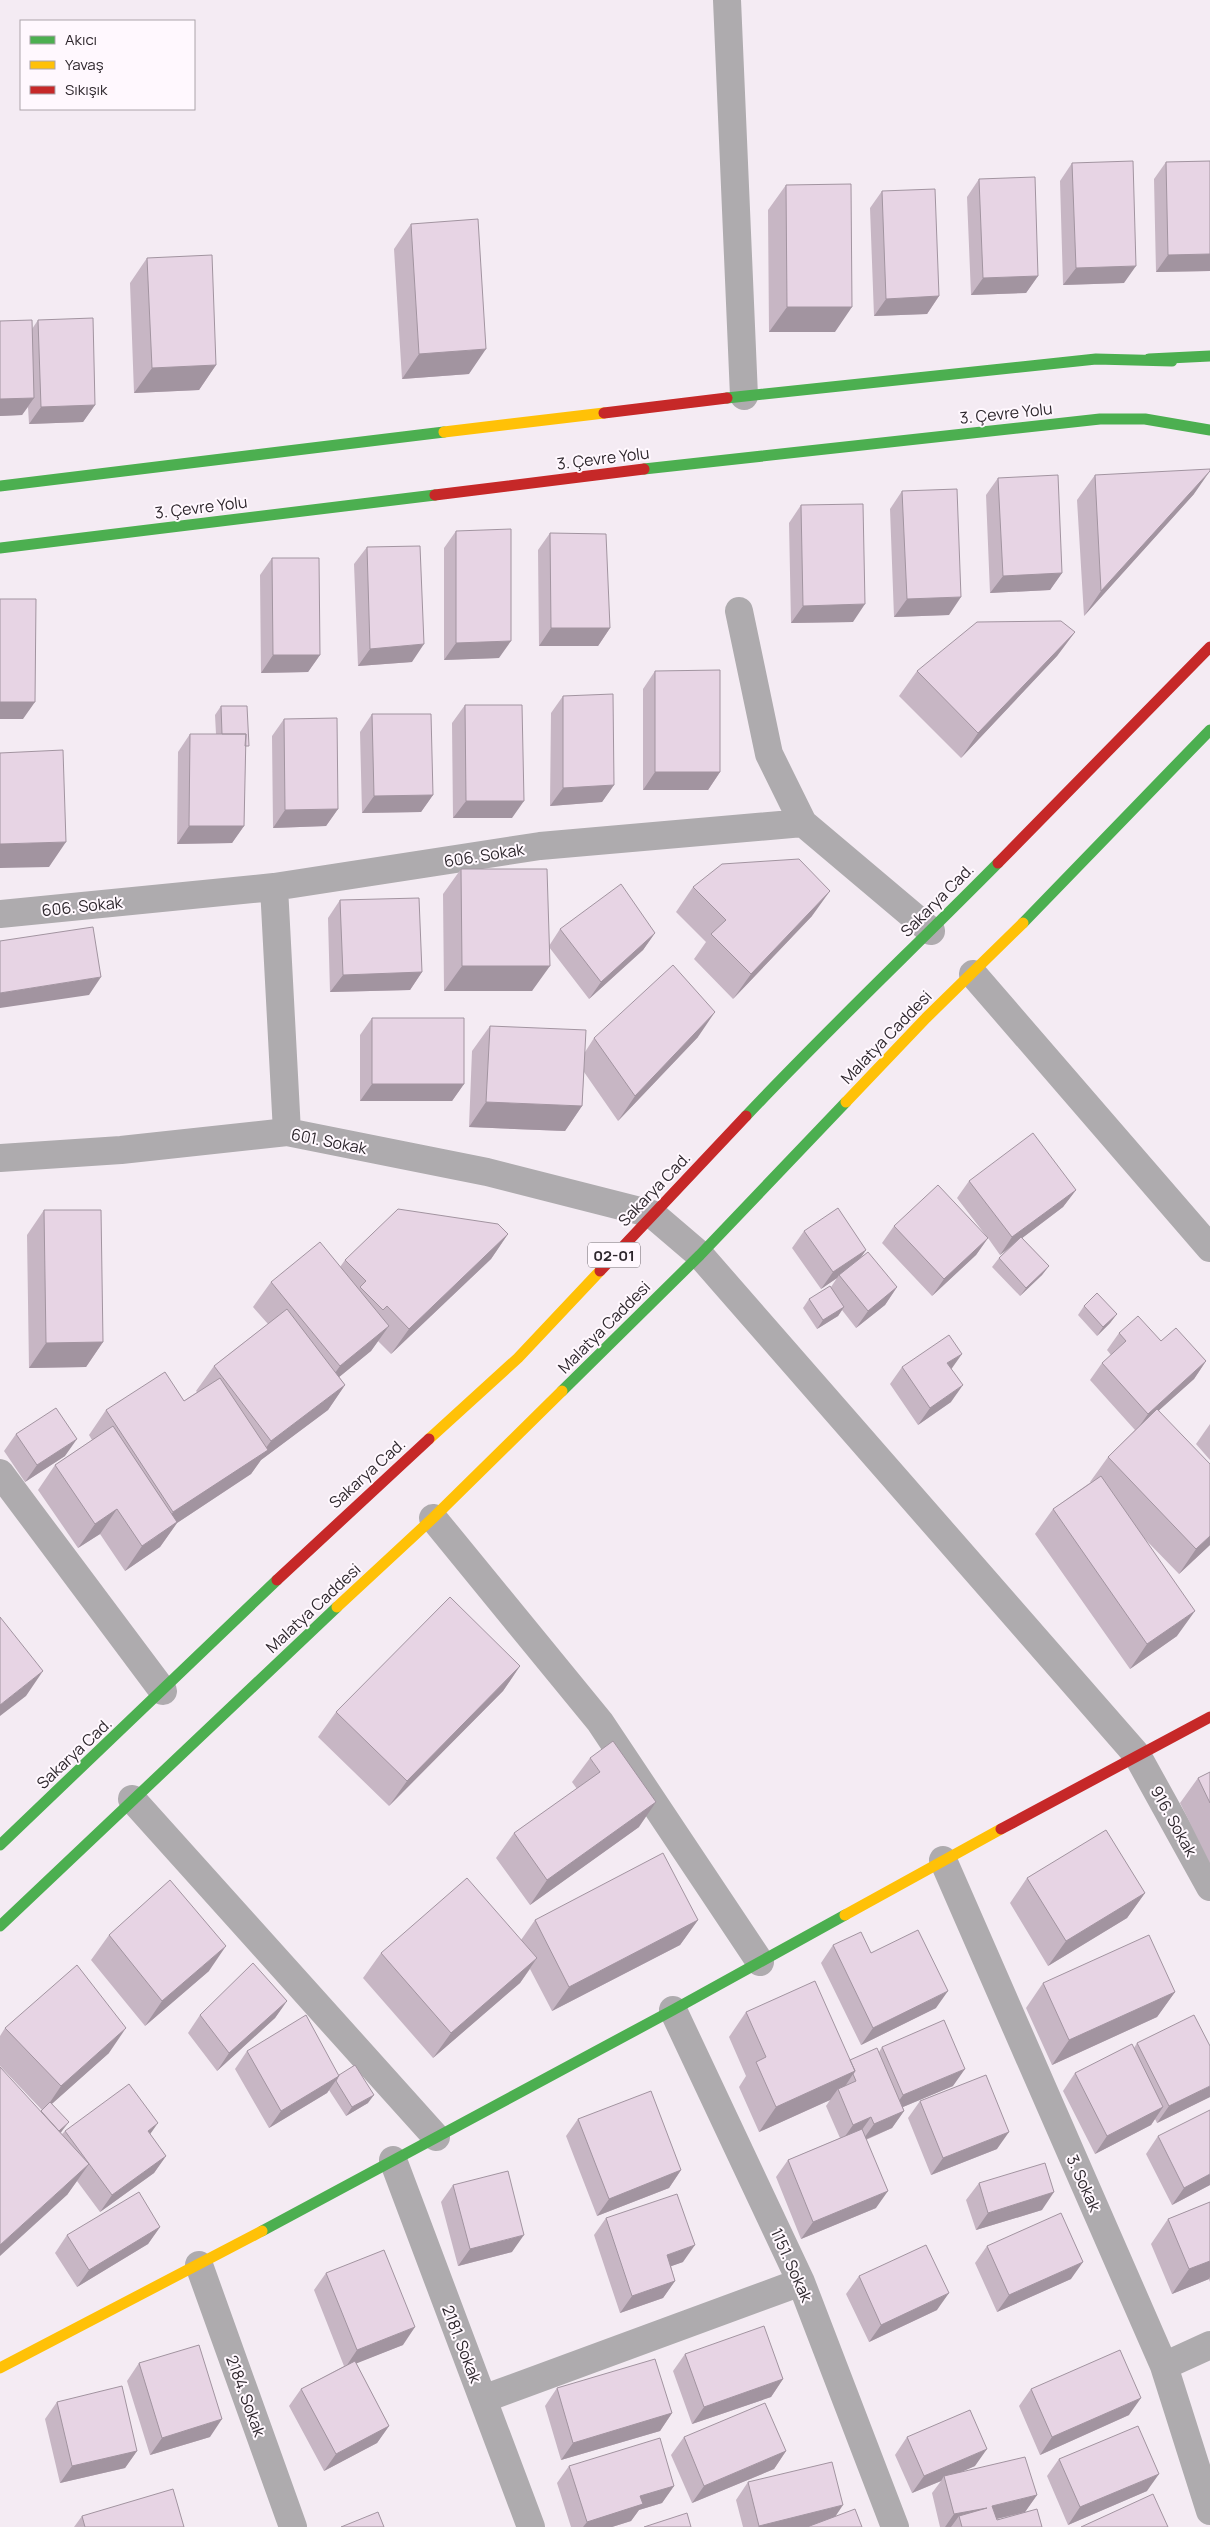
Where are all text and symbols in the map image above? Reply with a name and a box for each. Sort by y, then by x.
legend [20,20,195,110]
text: Akıcı [65,29,97,50]
text: Yavaş [65,54,104,75]
text: Sıkışık [65,79,108,100]
street label: 3. Çevre Yolu [959,397,1053,429]
street label: 3. Çevre Yolu [555,441,651,475]
street label: 3. Çevre Yolu [153,490,249,524]
street label: 606. Sokak [442,838,527,872]
street label: Sakarya Cad. [896,859,978,941]
street label: 606. Sokak [41,891,124,921]
street label: Malatya Caddesi [836,985,936,1089]
street label: 601. Sokak [289,1123,370,1159]
street label: Sakarya Cad. [613,1147,695,1231]
road number: 02-01 [588,1242,640,1268]
street label: Malatya Caddesi [553,1276,655,1378]
street label: Sakarya Cad. [324,1433,410,1513]
street label: Malatya Caddesi [261,1558,365,1658]
street label: Sakarya Cad. [32,1712,116,1794]
street label: 916. Sokak [1146,1782,1203,1861]
street label: 3. Sokak [1062,2151,1107,2216]
street label: 1151. Sokak [766,2225,818,2306]
street label: 2181. Sokak [437,2302,487,2387]
street label: 2184. Sokak [221,2352,271,2441]

